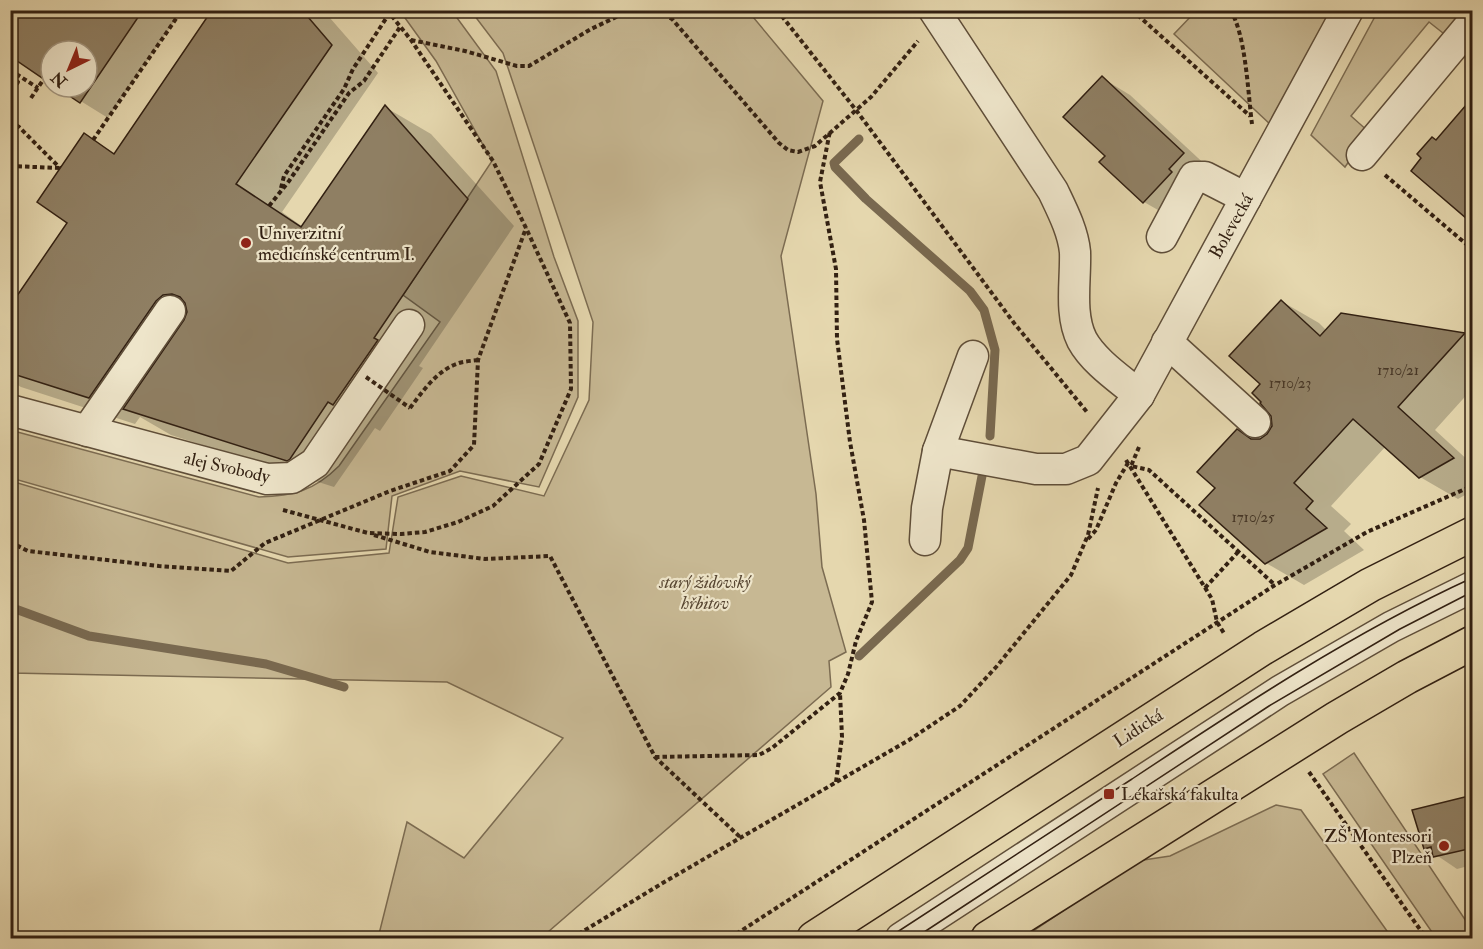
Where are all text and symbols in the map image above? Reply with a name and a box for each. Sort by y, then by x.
north arrow [39,39,99,99]
text: N [47,67,72,92]
street label: Bolevecká [1204,189,1259,263]
place label: Univerzitní medicínské centrum I. [258,222,414,266]
marker: Univerzitní medicínské centrum I. [239,236,253,250]
house number: 1710/21 [1377,361,1419,380]
house number: 1710/23 [1269,374,1311,393]
street label: alej Svobody [182,446,273,489]
house number: 1710/25 [1231,508,1275,527]
park label: starý židovský hřbitov [659,571,752,615]
street label: Lidická [1109,704,1168,753]
place label: Lékařská fakulta [1121,783,1239,806]
marker: Lékařská fakulta [1102,787,1116,801]
place label: ZŠ Montessori Plzeň [1324,824,1432,869]
marker: ZŠ Montessori Plzeň [1437,839,1451,853]

